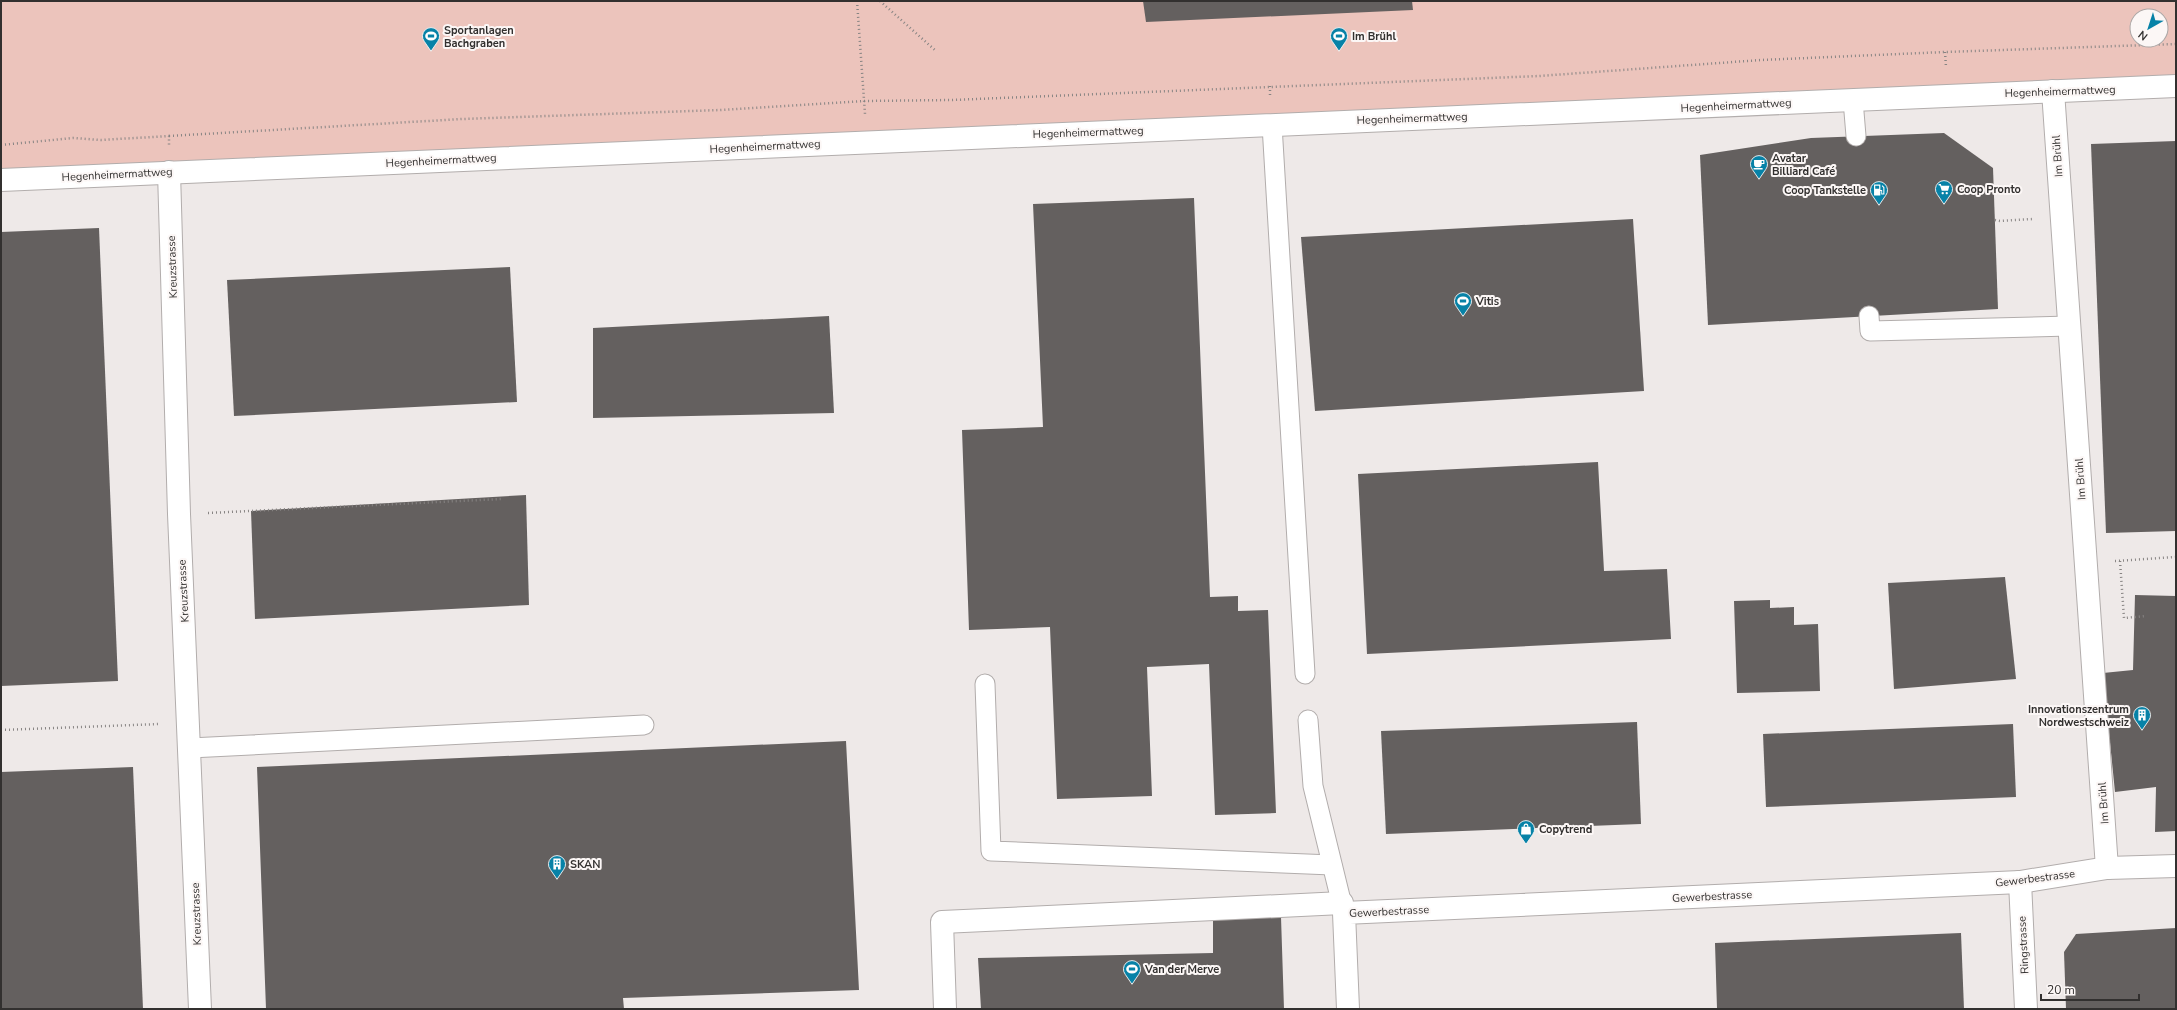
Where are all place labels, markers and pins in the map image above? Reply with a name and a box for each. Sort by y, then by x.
place label: Sportanlagen Bachgraben [444,23,514,51]
sports icon: Sportanlagen Bachgraben [421,26,441,51]
sports icon: Im Brühl [1329,26,1349,51]
place label: Im Brühl [1352,29,1396,44]
place label: Avatar Billiard Café [1772,151,1835,179]
cafe icon: Avatar Billiard Café [1749,154,1769,179]
supermarket icon: Coop Pronto [1934,179,1954,204]
fuel station icon: Coop Tankstelle [1869,180,1889,205]
place label: Coop Pronto [1957,182,2021,197]
place label: Coop Tankstelle [1784,183,1866,198]
sports icon: Vitis [1453,291,1473,316]
place label: Vitis [1475,294,1499,309]
place label: Innovationszentrum Nordwestschweiz [2028,702,2129,730]
building icon: Innovationszentrum Nordwestschweiz [2132,705,2152,730]
shop icon: Copytrend [1516,819,1536,844]
place label: Copytrend [1539,822,1592,837]
building icon: SKAN [547,854,567,879]
place label: SKAN [570,857,600,872]
sports icon: Van der Merve [1122,959,1142,984]
place label: Van der Merve [1144,962,1219,977]

